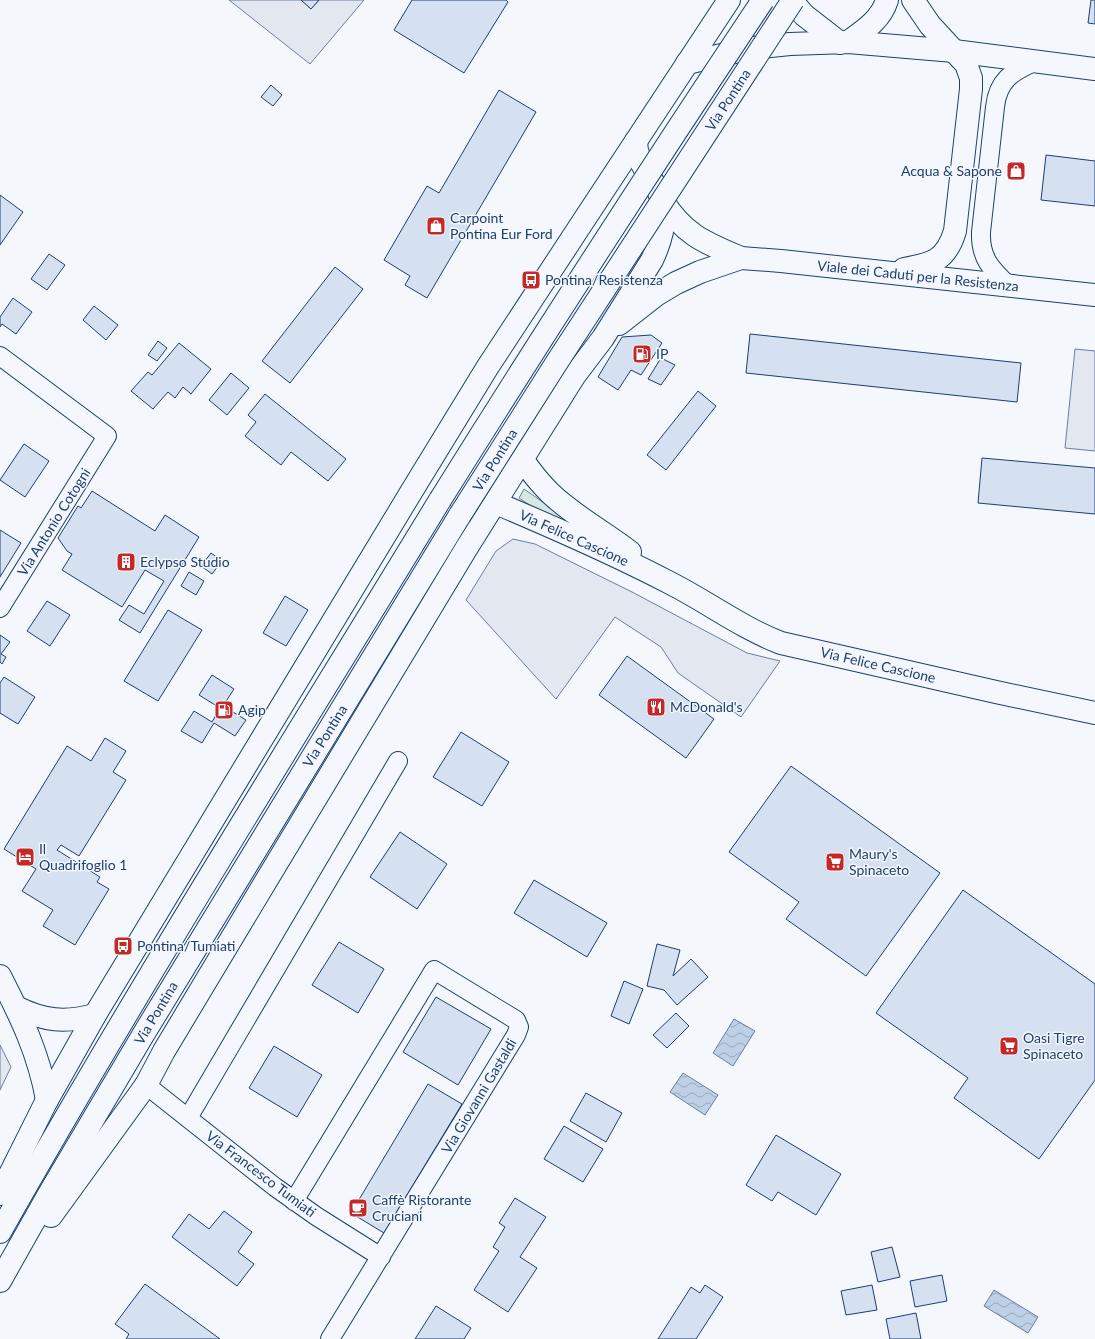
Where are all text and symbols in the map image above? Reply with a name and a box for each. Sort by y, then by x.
street label: Via Pontina [701,66,754,134]
shop icon: Acqua & Sapone [1005,160,1027,182]
place label: Acqua & Sapone [901,162,1002,179]
place label: Carpoint Pontina Eur Ford [450,209,553,242]
shop icon: Carpoint Pontina Eur Ford [425,215,447,237]
street label: Viale dei Caduti per la Resistenza [816,256,1020,295]
bus stop icon: Pontina/Resistenza [520,269,542,291]
place label: Pontina/Resistenza [545,271,663,288]
fuel station icon: IP [631,343,653,365]
place label: IP [656,345,668,362]
street label: Via Pontina [469,425,520,494]
street label: Via Antonio Cotogni [13,465,94,579]
street label: Via Felice Cascione [517,506,631,569]
building icon: Eclypso Studio [115,551,137,573]
place label: Eclypso Studio [140,553,230,570]
street label: Via Felice Cascione [819,643,937,686]
restaurant icon: McDonald's [645,696,667,718]
place label: McDonald's [670,698,743,715]
fuel station icon: Agip [213,699,235,721]
place label: Agip [238,701,266,718]
street label: Via Pontina [299,701,350,770]
place label: Il Quadrifoglio 1 [39,840,127,873]
place label: Maury's Spinaceto [849,845,909,878]
hotel icon: Il Quadrifoglio 1 [14,846,36,868]
supermarket icon: Maury's Spinaceto [824,851,846,873]
bus stop icon: Pontina/Tumiati [112,935,134,957]
place label: Pontina/Tumiati [137,937,235,954]
street label: Via Pontina [130,978,181,1047]
place label: Oasi Tigre Spinaceto [1023,1029,1085,1062]
street label: Via Giovanni Gastaldi [438,1035,520,1156]
supermarket icon: Oasi Tigre Spinaceto [998,1035,1020,1057]
street label: Via Francesco Tumiati [203,1127,320,1220]
place label: Caffè Ristorante Cruciani [372,1191,471,1224]
cafe icon: Caffè Ristorante Cruciani [347,1197,369,1219]

